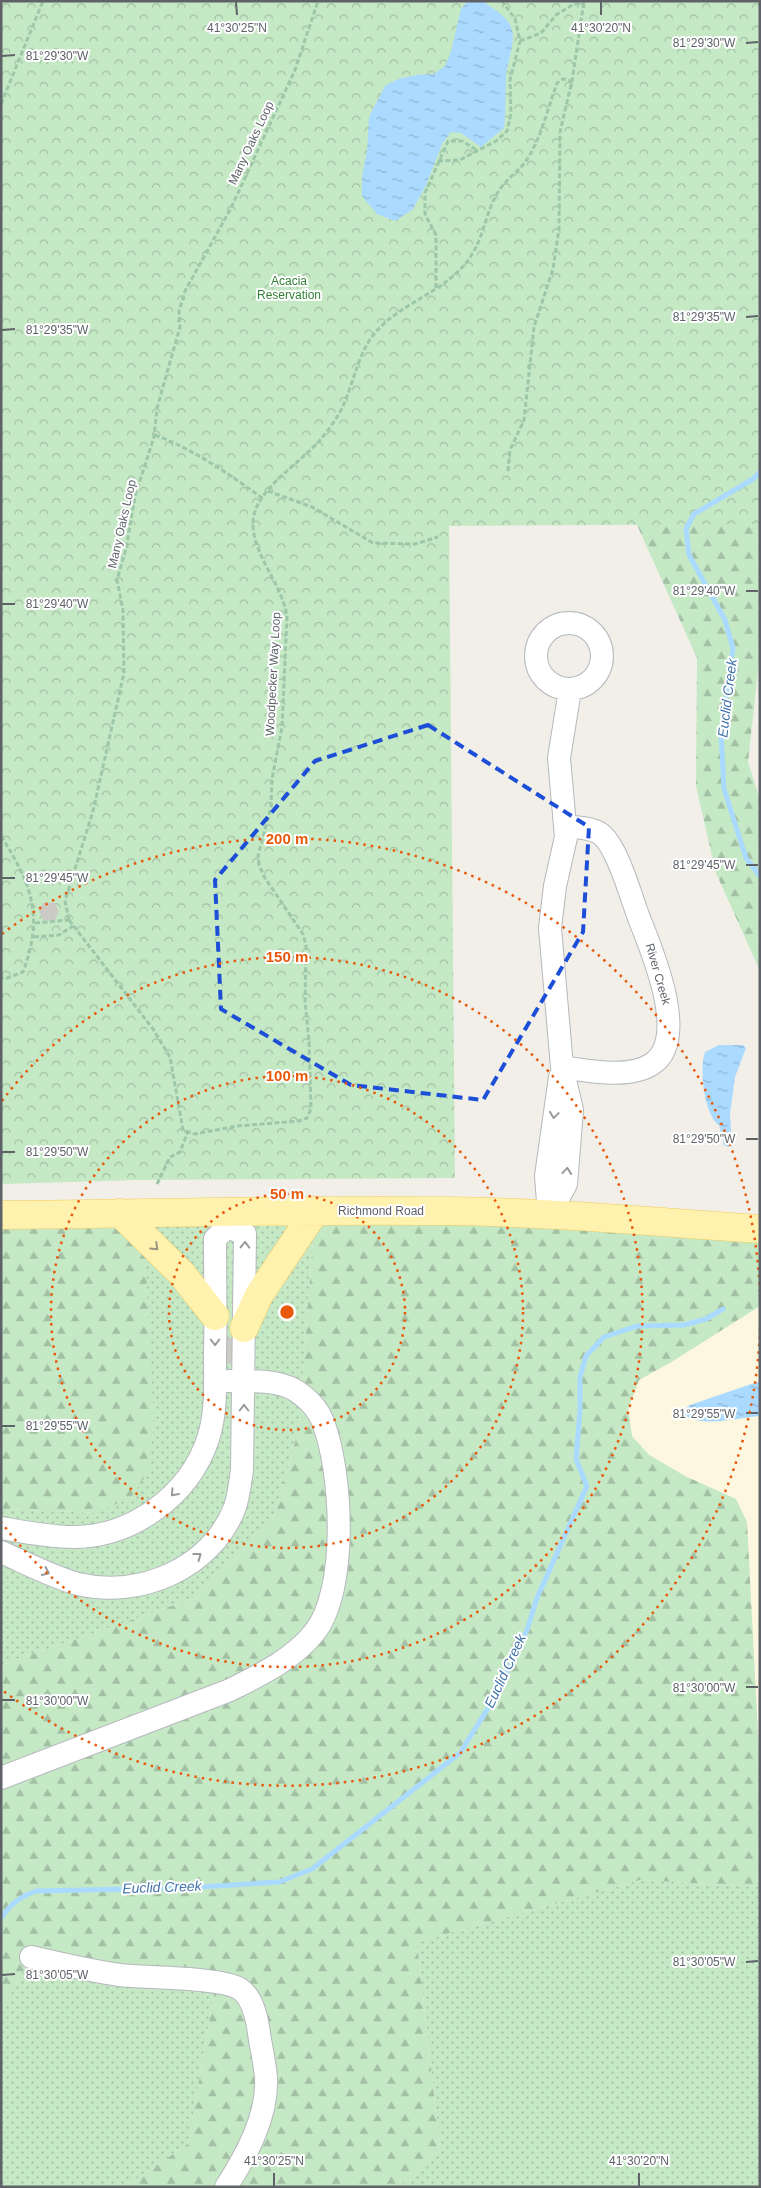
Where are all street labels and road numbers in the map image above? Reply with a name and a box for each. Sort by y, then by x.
street label: Many Oaks Loop [225,99,277,187]
street label: Many Oaks Loop [105,478,139,570]
street label: Woodpecker Way Loop [263,611,283,736]
street label: River Creek [643,942,674,1007]
street label: Richmond Road [338,1204,424,1218]

